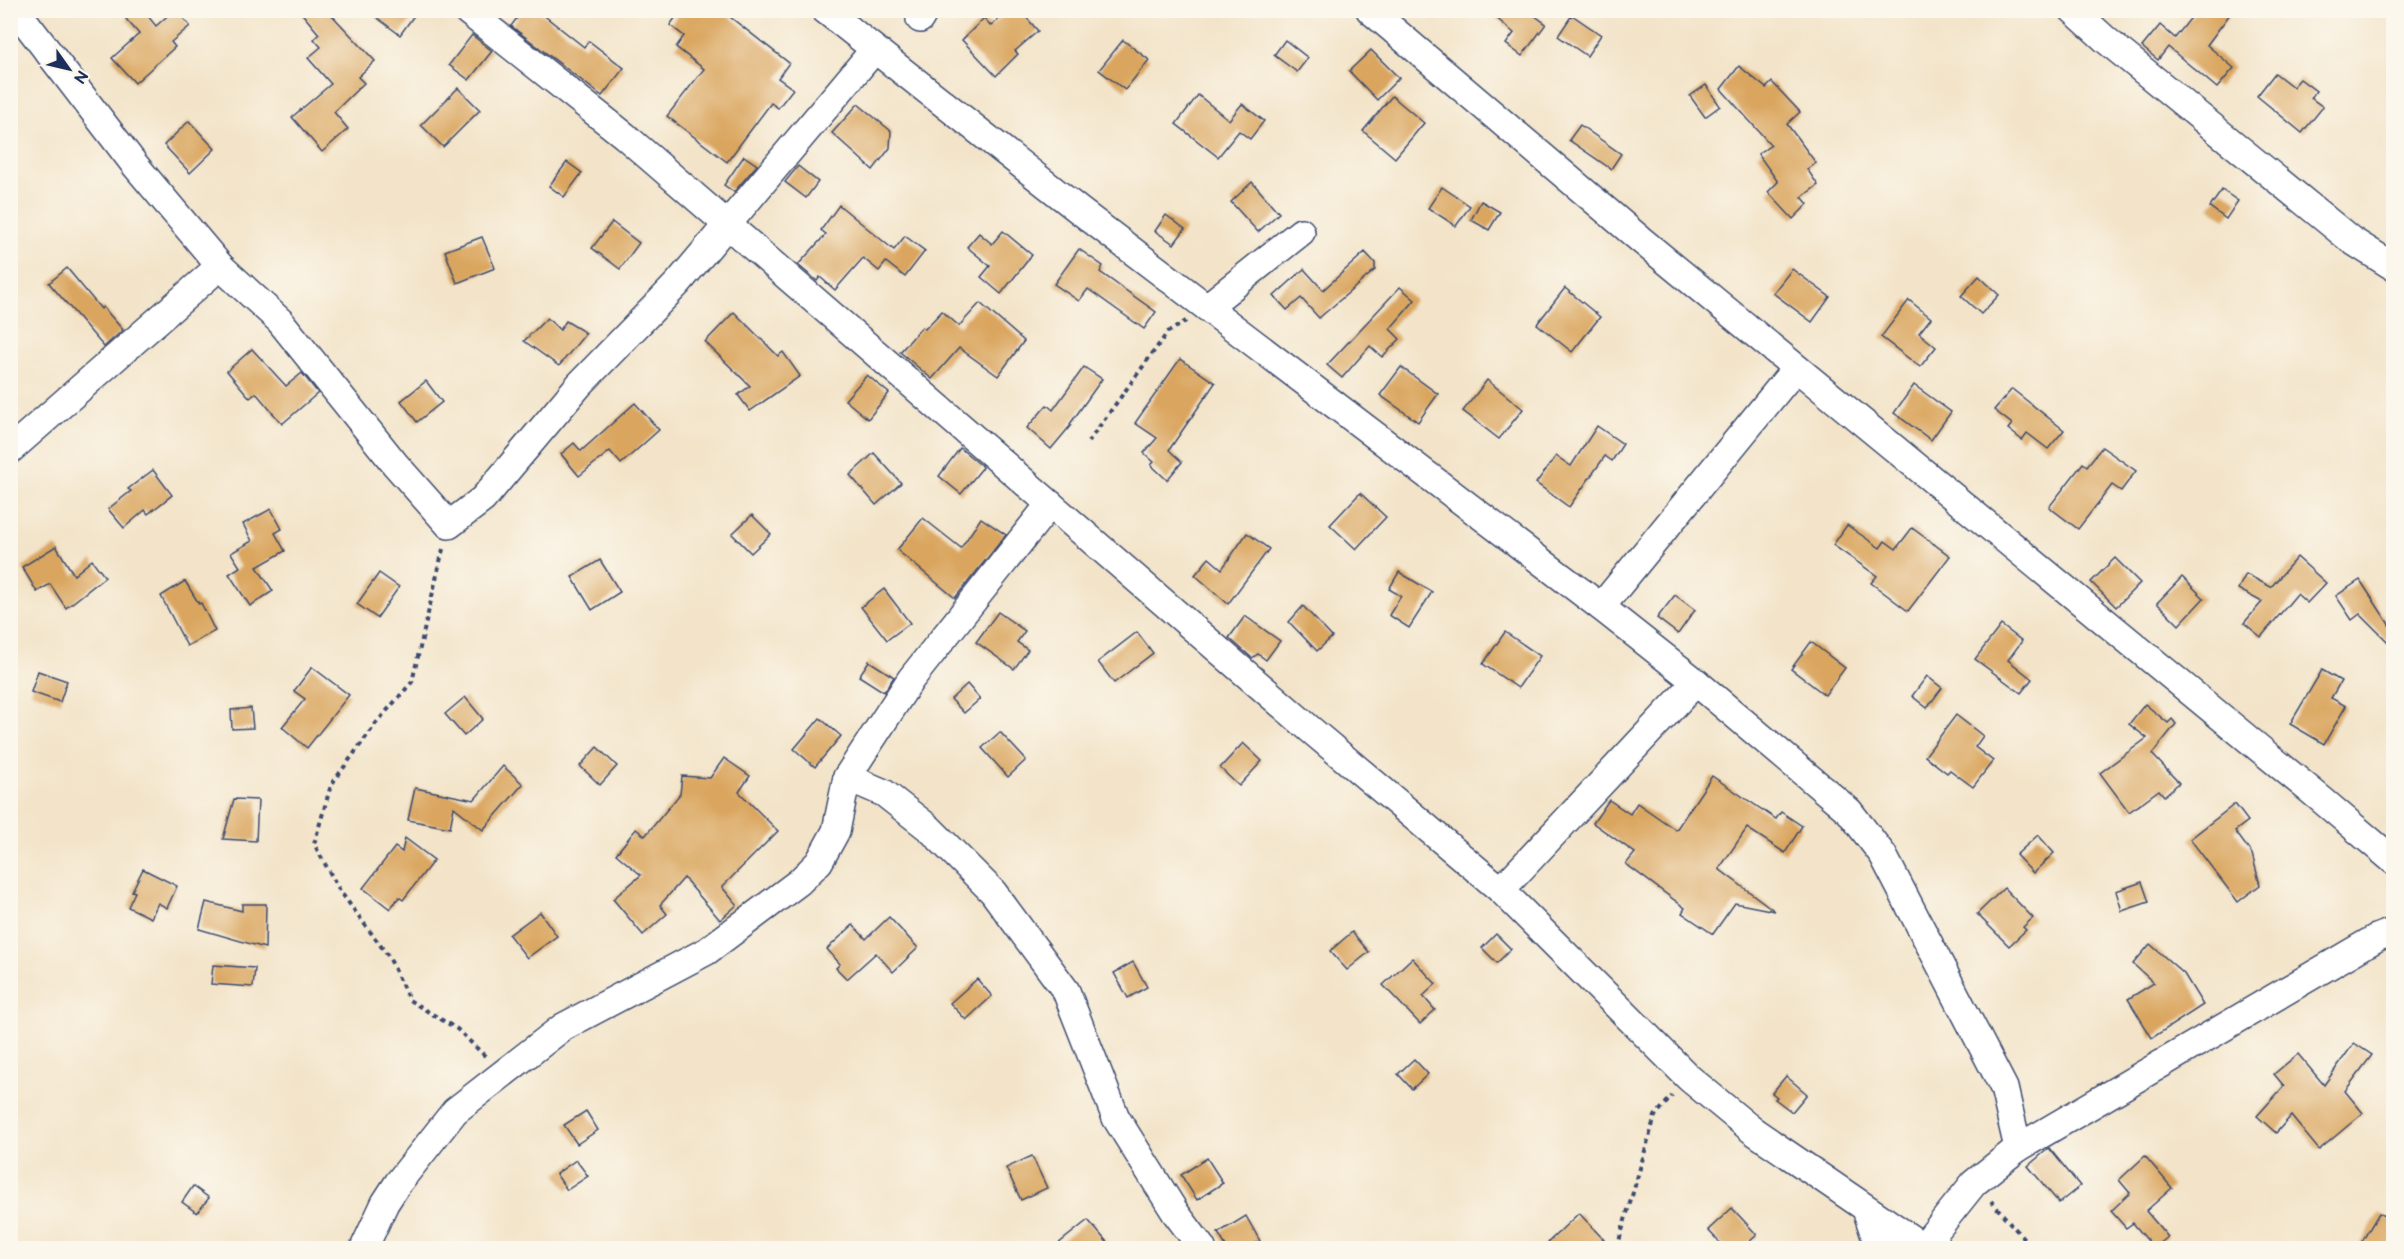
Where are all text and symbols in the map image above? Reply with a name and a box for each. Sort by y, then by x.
north arrow [39,39,99,99]
text: N [69,66,91,87]

